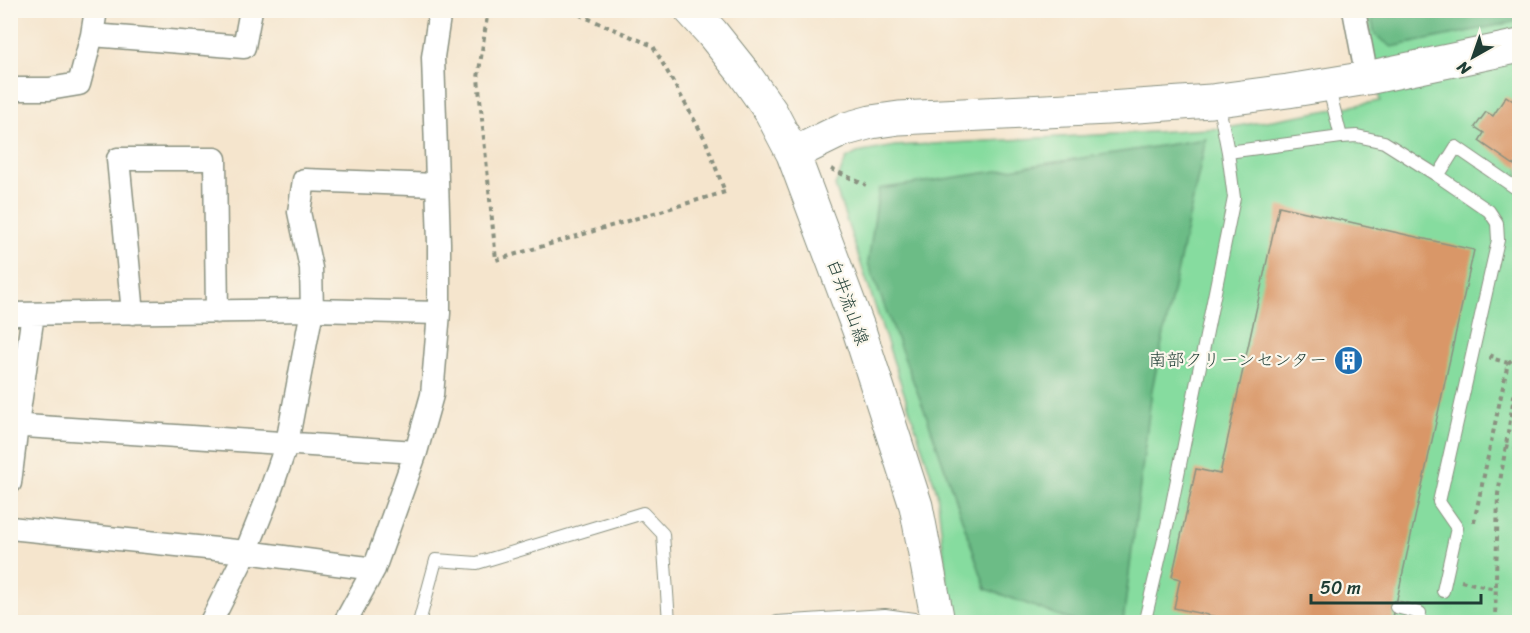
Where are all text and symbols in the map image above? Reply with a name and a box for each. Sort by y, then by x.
north arrow [1443,27,1503,87]
text: N [1449,53,1478,83]
street label: 白井流山線 [818,254,878,350]
place label: 南部クリーンセンター [1148,344,1327,376]
building icon: 南部クリーンセンター [1332,344,1364,376]
scale bar [1311,567,1480,605]
text: 50 m [1320,572,1361,604]

